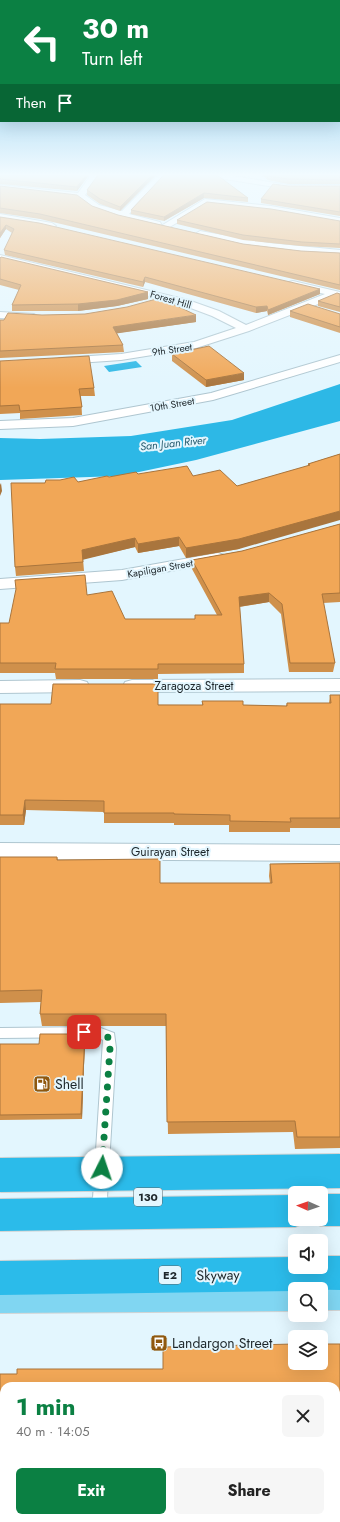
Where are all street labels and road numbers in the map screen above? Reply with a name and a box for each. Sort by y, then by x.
street label: Forest Hill [148,286,193,313]
street label: 9th Street [151,339,194,360]
street label: 10th Street [149,393,196,416]
street label: Kapiligan Street [126,555,195,582]
street label: Zaragoza Street [155,677,234,695]
street label: Guirayan Street [131,843,209,861]
road number: 130 [134,1188,162,1206]
street label: Skyway [196,1265,240,1285]
road number: E2 [159,1266,181,1284]

